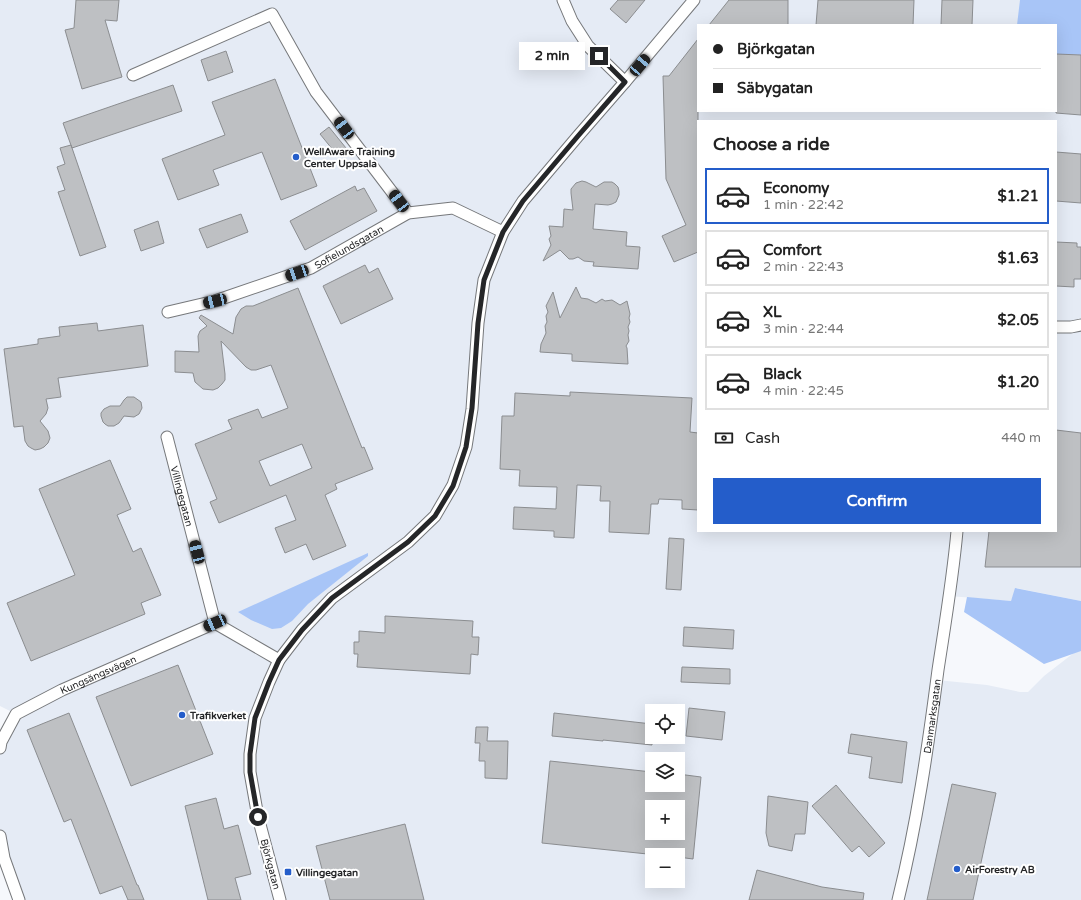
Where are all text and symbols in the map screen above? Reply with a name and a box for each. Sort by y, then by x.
text: Björkgatan [737,40,815,58]
callout: 2 min [519,42,585,70]
route end [590,47,608,65]
text: 2 min [535,48,569,64]
car [628,52,652,78]
text: Säbygatan [737,79,813,97]
car [332,115,356,141]
text: Choose a ride [713,133,830,155]
place label: WellAware Training Center Uppsala [304,146,395,170]
marker: WellAware Training Center Uppsala [291,152,301,162]
icon: car [715,178,751,214]
text: Economy [763,179,829,197]
text: $1.21 [998,187,1039,205]
car [387,188,411,214]
text: 1 min · 22:42 [763,197,844,213]
street label: Sofielundsgatan [312,223,386,272]
icon: car [715,240,751,276]
text: Comfort [763,241,822,259]
text: $1.63 [998,249,1039,267]
text: 2 min · 22:43 [763,259,844,275]
car [284,263,310,283]
car [202,292,228,310]
icon: car [715,302,751,338]
text: XL [763,303,782,321]
text: $2.05 [998,311,1039,329]
text: 3 min · 22:44 [763,321,844,337]
icon: car [715,364,751,400]
text: Black [763,365,802,383]
text: $1.20 [998,373,1039,391]
text: 4 min · 22:45 [763,383,844,399]
icon: cash [713,427,735,449]
text: Cash [745,429,780,447]
text: 440 m [1001,430,1041,446]
street label: Villingegatan [168,465,195,528]
button: Confirm [713,478,1041,524]
car [188,539,206,565]
car [202,613,228,633]
street label: Kungsängsvägen [59,653,138,697]
street label: Danmarksgatan [921,678,944,754]
map controls [645,704,685,888]
button: locate [645,704,685,744]
marker: Trafikverket [177,710,187,720]
place label: Trafikverket [189,710,246,722]
button: layers [645,752,685,792]
button: + [645,800,685,840]
route start [249,808,267,826]
street label: Björkgatan [258,838,283,891]
button: − [645,848,685,888]
marker: AirForestry AB [952,864,962,874]
place label: AirForestry AB [965,864,1035,876]
marker: Villingegatan [283,867,293,877]
place label: Villingegatan [296,867,358,879]

